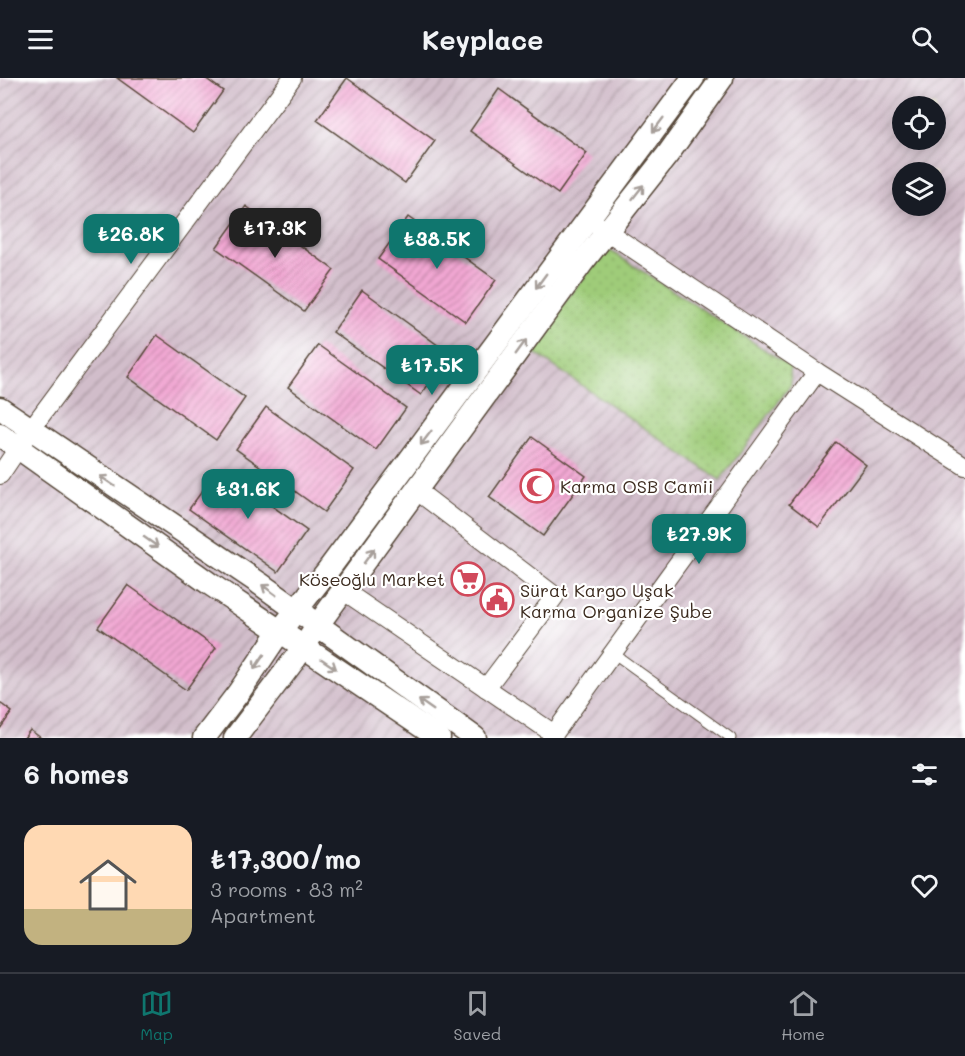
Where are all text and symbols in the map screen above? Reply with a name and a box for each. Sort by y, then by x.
text: Keyplace [422,22,543,57]
icon: menu [24,23,57,56]
icon: search [908,23,941,56]
map controls [892,96,946,216]
button: locate [892,96,946,150]
one-way arrow [651,116,664,132]
button: layers [892,162,946,216]
one-way arrow [632,184,645,200]
pin: ₺17.3K [226,208,324,259]
pin: ₺26.8K [82,214,180,265]
text: ₺17.3K [243,214,307,240]
pin: ₺38.5K [388,219,486,270]
text: ₺26.8K [97,220,165,246]
text: ₺38.5K [403,225,471,251]
one-way arrow [535,273,547,289]
one-way arrow [514,339,527,355]
pin: ₺17.5K [383,345,481,396]
text: ₺17.5K [400,351,464,377]
one-way arrow [420,430,432,446]
mosque icon: Karma OSB Camii [519,468,555,504]
pin: ₺31.6K [199,469,297,520]
place label: Karma OSB Camii [560,474,713,498]
one-way arrow [100,475,116,487]
text: ₺31.6K [216,475,280,501]
pin: ₺27.9K [650,514,748,565]
text: ₺27.9K [666,520,732,546]
one-way arrow [142,536,158,548]
one-way arrow [363,548,375,564]
supermarket icon: Köseoğlu Market [450,561,486,597]
place label: Köseoğlu Market [299,567,445,591]
place label: Sürat Kargo Uşak Karma Organize Şube [520,578,712,623]
public building icon: Sürat Kargo Uşak Karma Organize Şube [479,582,515,618]
one-way arrow [261,584,277,596]
one-way arrow [253,653,265,669]
one-way arrow [320,658,337,670]
one-way arrow [419,699,435,711]
text: 6 homes [24,757,129,791]
icon: filters [908,758,941,791]
text: ₺17,300/mo [210,842,361,876]
icon: home [72,849,144,921]
icon: heart [908,869,941,902]
text: 3 rooms · 83 m² [210,876,363,902]
text: Apartment [210,902,316,928]
tab: Map [140,987,173,1044]
tab: Saved [453,987,501,1044]
tab: Home [781,987,825,1044]

